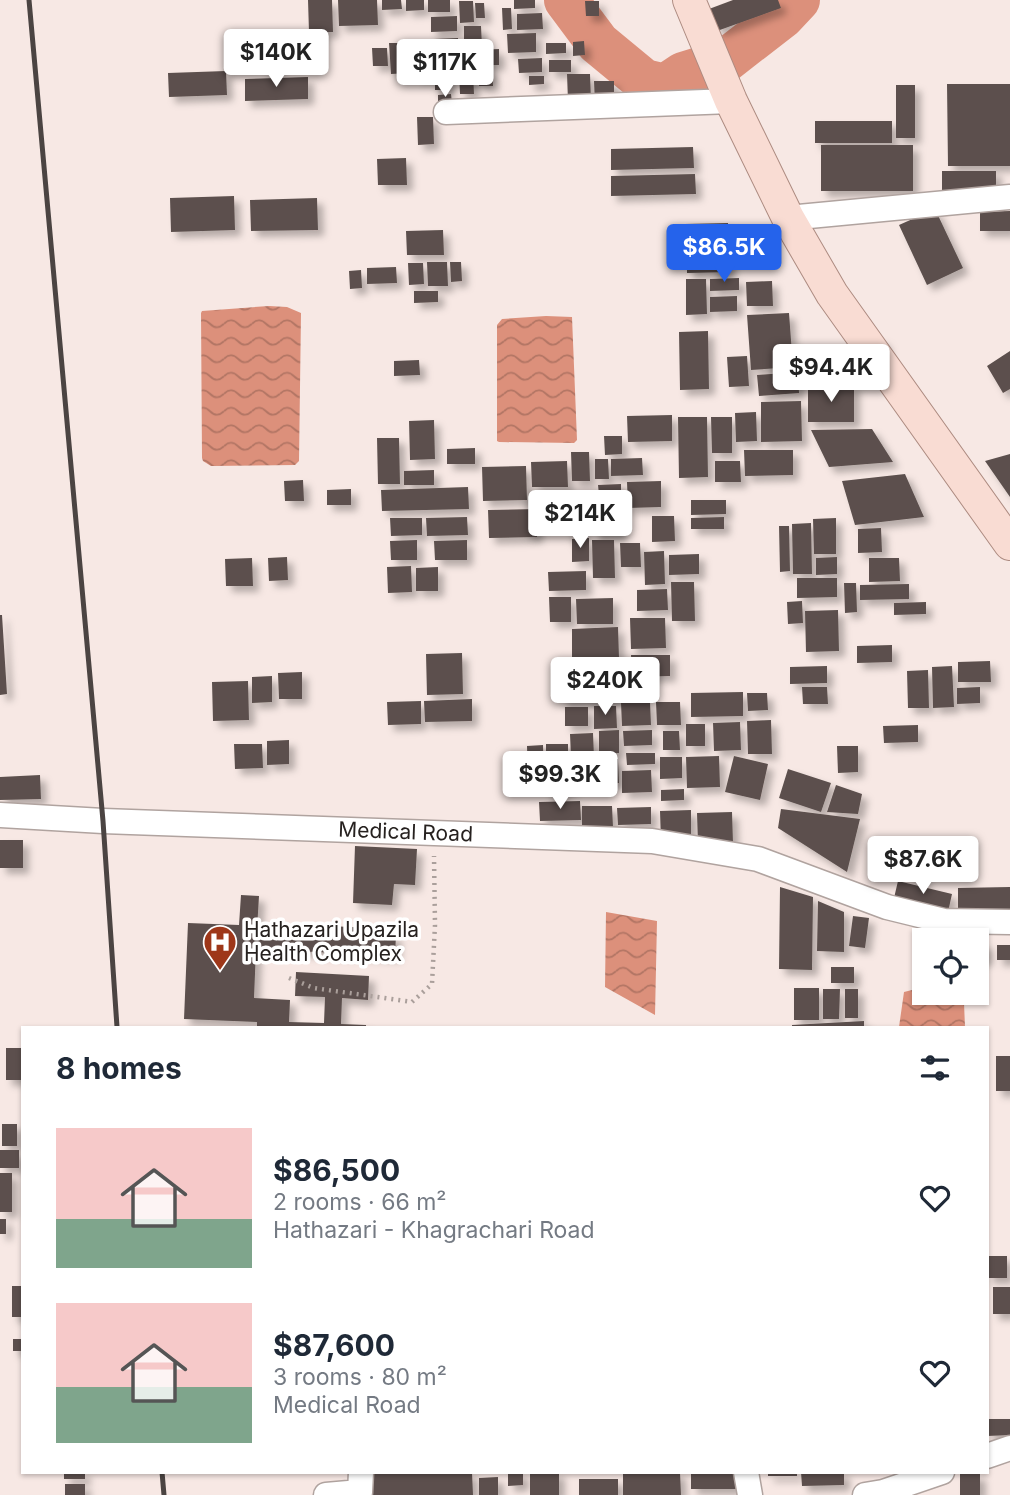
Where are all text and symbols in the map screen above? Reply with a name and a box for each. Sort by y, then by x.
pin: $140K [227,29,325,89]
text: $140K [240,38,312,66]
pin: $117K [396,40,494,99]
text: $117K [413,48,477,76]
pin: $86.5K [667,224,781,284]
text: $86.5K [682,233,766,261]
pin: $94.4K [774,344,888,404]
text: $94.4K [789,353,873,381]
pin: $214K [531,490,629,550]
text: $214K [544,499,616,527]
pin: $240K [556,658,654,717]
text: $240K [567,666,643,694]
pin: $99.3K [503,752,617,811]
text: $99.3K [519,760,601,788]
street label: Medical Road [338,817,473,846]
pin: $87.6K [866,836,980,896]
text: $87.6K [883,845,963,873]
place label: Hathazari Upazila Health Complex [244,917,419,966]
hospital icon: Hathazari Upazila Health Complex [201,923,239,972]
map controls [912,928,989,1005]
button: locate [912,928,989,1005]
icon: filters [916,1049,954,1087]
text: 8 homes [56,1050,182,1086]
text: $86,500 [273,1152,400,1188]
icon: home [112,1156,196,1240]
icon: heart [916,1179,954,1217]
text: 2 rooms · 66 m² [273,1188,447,1216]
text: Hathazari - Khagrachari Road [273,1216,595,1244]
text: $87,600 [273,1327,395,1363]
icon: home [112,1331,196,1415]
icon: heart [916,1354,954,1392]
text: 3 rooms · 80 m² [273,1363,447,1391]
text: Medical Road [273,1391,421,1419]

